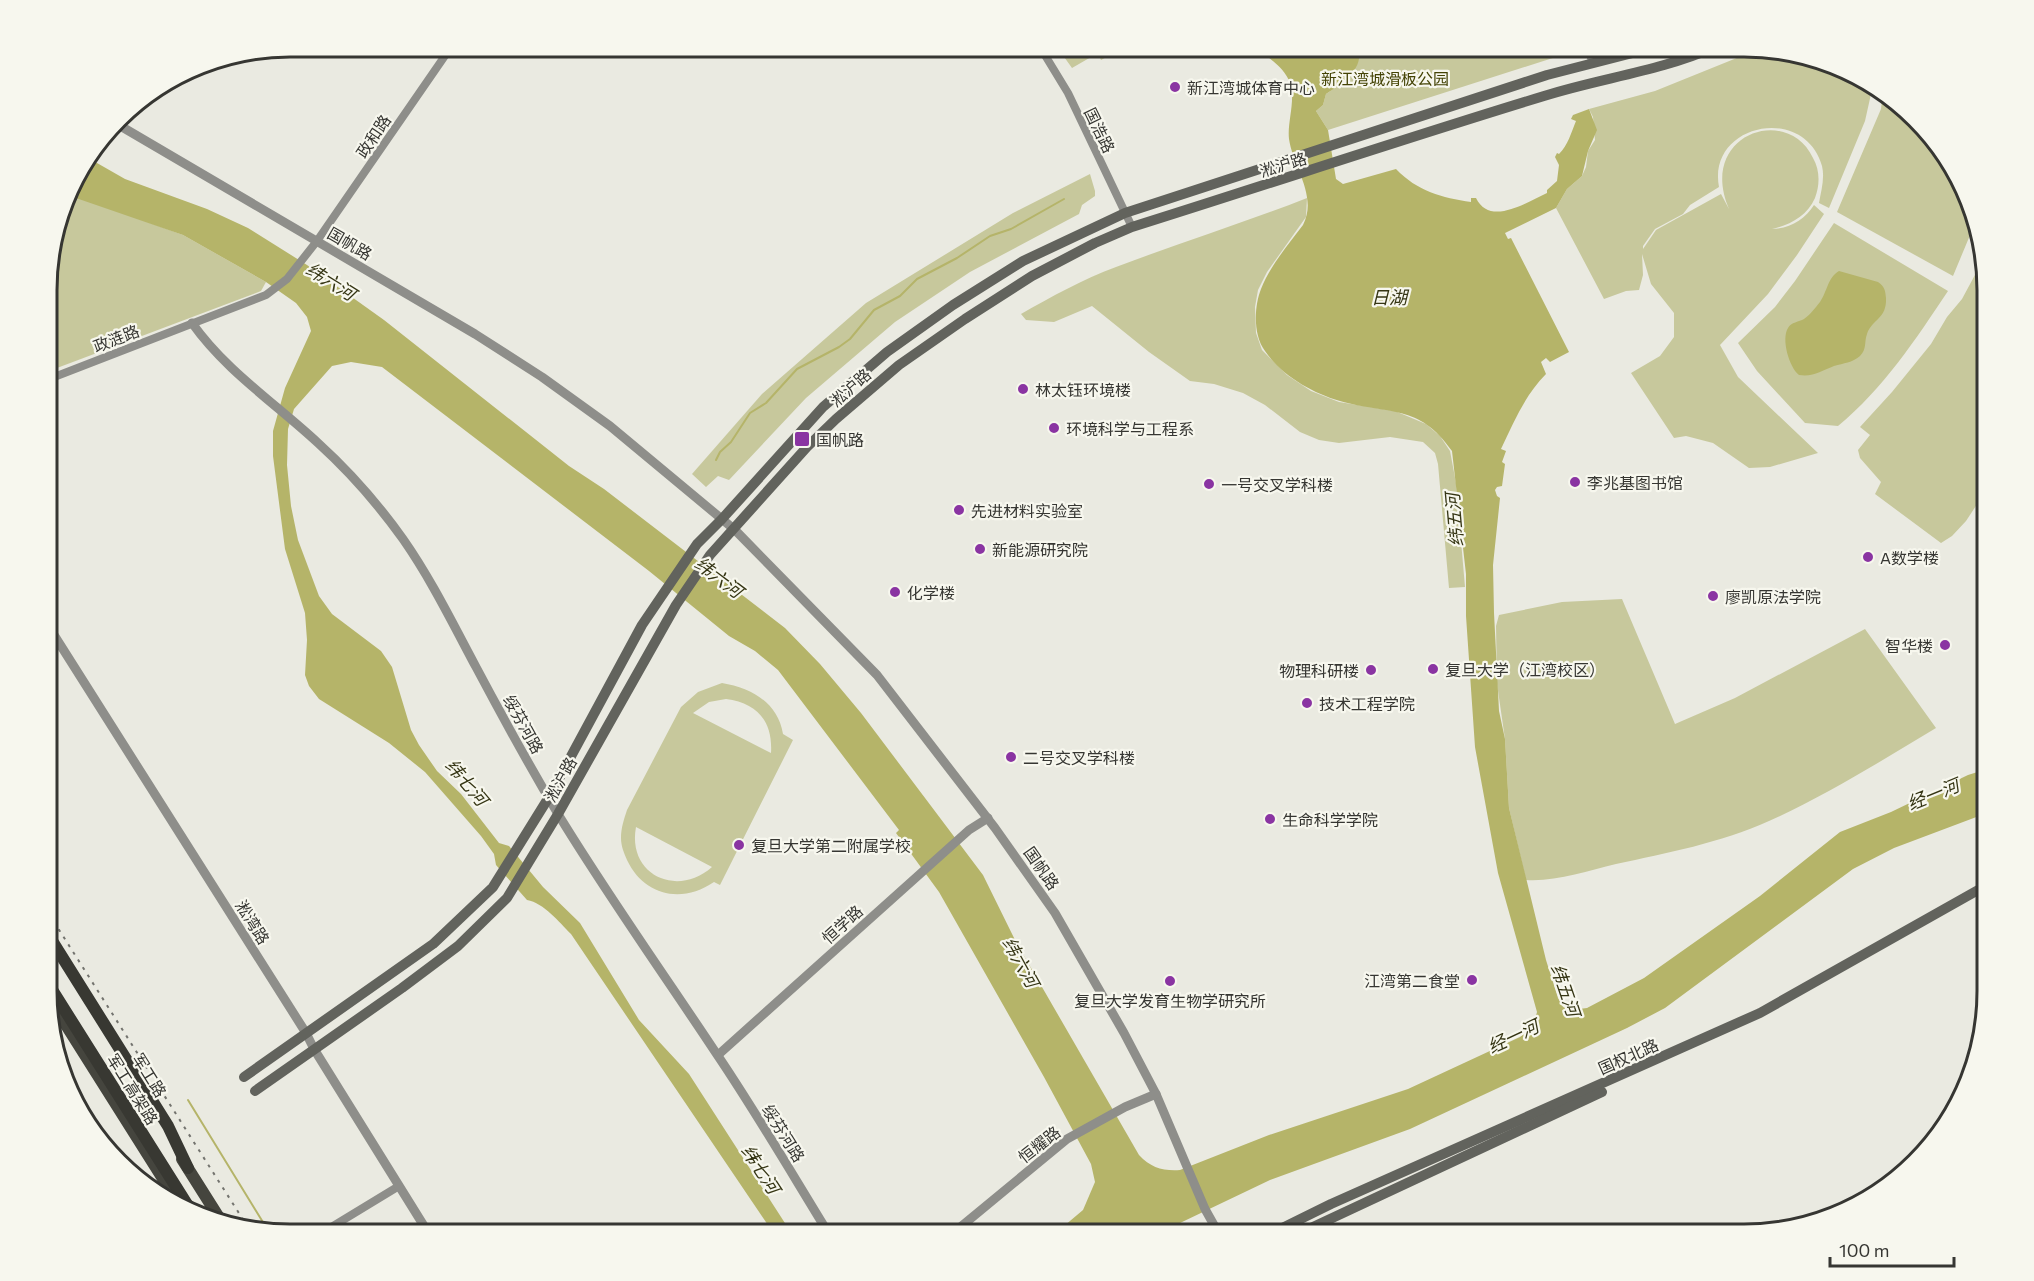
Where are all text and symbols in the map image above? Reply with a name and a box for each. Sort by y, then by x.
park label: 新江湾城滑板公园 [1321,69,1449,88]
place label: 新江湾城体育中心 [1187,78,1315,97]
marker: 新江湾城体育中心 [1168,80,1182,94]
street label: 国浩路 [1081,104,1119,156]
street label: 政和路 [352,111,394,161]
street label: 淞沪路 [1257,148,1309,180]
street label: 国帆路 [324,223,376,263]
water label: 纬六河 [302,257,362,306]
water label: 日湖 [1371,286,1410,308]
street label: 政涟路 [90,321,142,355]
street label: 淞沪路 [826,364,874,410]
place label: 林太钰环境楼 [1035,380,1131,399]
marker: 林太钰环境楼 [1016,382,1030,396]
place label: 环境科学与工程系 [1066,419,1194,438]
marker: 环境科学与工程系 [1047,421,1061,435]
marker: 国帆路 [793,430,811,448]
place label: 国帆路 [816,430,864,449]
place label: 李兆基图书馆 [1587,473,1683,492]
place label: 一号交叉学科楼 [1221,475,1333,494]
marker: 李兆基图书馆 [1568,475,1582,489]
marker: 一号交叉学科楼 [1202,477,1216,491]
water label: 纬五河 [1440,489,1467,548]
place label: 先进材料实验室 [971,501,1083,520]
marker: 先进材料实验室 [952,503,966,517]
place label: 新能源研究院 [992,540,1088,559]
marker: 新能源研究院 [973,542,987,556]
place label: A数学楼 [1880,548,1939,567]
marker: A数学楼 [1861,550,1875,564]
water label: 纬六河 [691,552,750,604]
place label: 化学楼 [907,583,955,602]
marker: 化学楼 [888,585,902,599]
place label: 廖凯原法学院 [1725,587,1821,606]
marker: 廖凯原法学院 [1706,589,1720,603]
place label: 智华楼 [1885,636,1933,655]
marker: 智华楼 [1938,638,1952,652]
place label: 复旦大学（江湾校区） [1445,660,1605,679]
place label: 物理科研楼 [1279,661,1359,680]
marker: 复旦大学（江湾校区） [1426,662,1440,676]
marker: 物理科研楼 [1364,663,1378,677]
street label: 绥芬河路 [500,691,548,757]
place label: 技术工程学院 [1319,694,1415,713]
marker: 技术工程学院 [1300,696,1314,710]
place label: 二号交叉学科楼 [1023,748,1135,767]
marker: 二号交叉学科楼 [1004,750,1018,764]
street label: 淞沪路 [540,753,580,805]
water label: 纬七河 [441,754,495,812]
water label: 经一河 [1904,773,1965,814]
place label: 生命科学学院 [1282,810,1378,829]
marker: 生命科学学院 [1263,812,1277,826]
place label: 复旦大学第二附属学校 [751,836,911,855]
marker: 复旦大学第二附属学校 [732,838,746,852]
street label: 国帆路 [1020,843,1064,893]
street label: 淞湾路 [232,897,274,947]
street label: 恒学路 [818,901,866,947]
water label: 纬六河 [998,933,1045,994]
water label: 纬五河 [1547,961,1586,1022]
place label: 江湾第二食堂 [1364,971,1460,990]
marker: 江湾第二食堂 [1465,973,1479,987]
marker: 复旦大学发育生物学研究所 [1163,974,1177,988]
place label: 复旦大学发育生物学研究所 [1074,991,1266,1010]
water label: 经一河 [1484,1013,1545,1057]
street label: 国权北路 [1595,1034,1661,1078]
street label: 军工高架路 [104,1050,162,1128]
street label: 军工路 [129,1050,171,1100]
street label: 绥芬河路 [759,1101,809,1165]
street label: 恒耀路 [1014,1122,1064,1166]
water label: 纬七河 [737,1140,787,1200]
scale bar [1830,1230,1954,1268]
text: 100 m [1839,1239,1889,1261]

